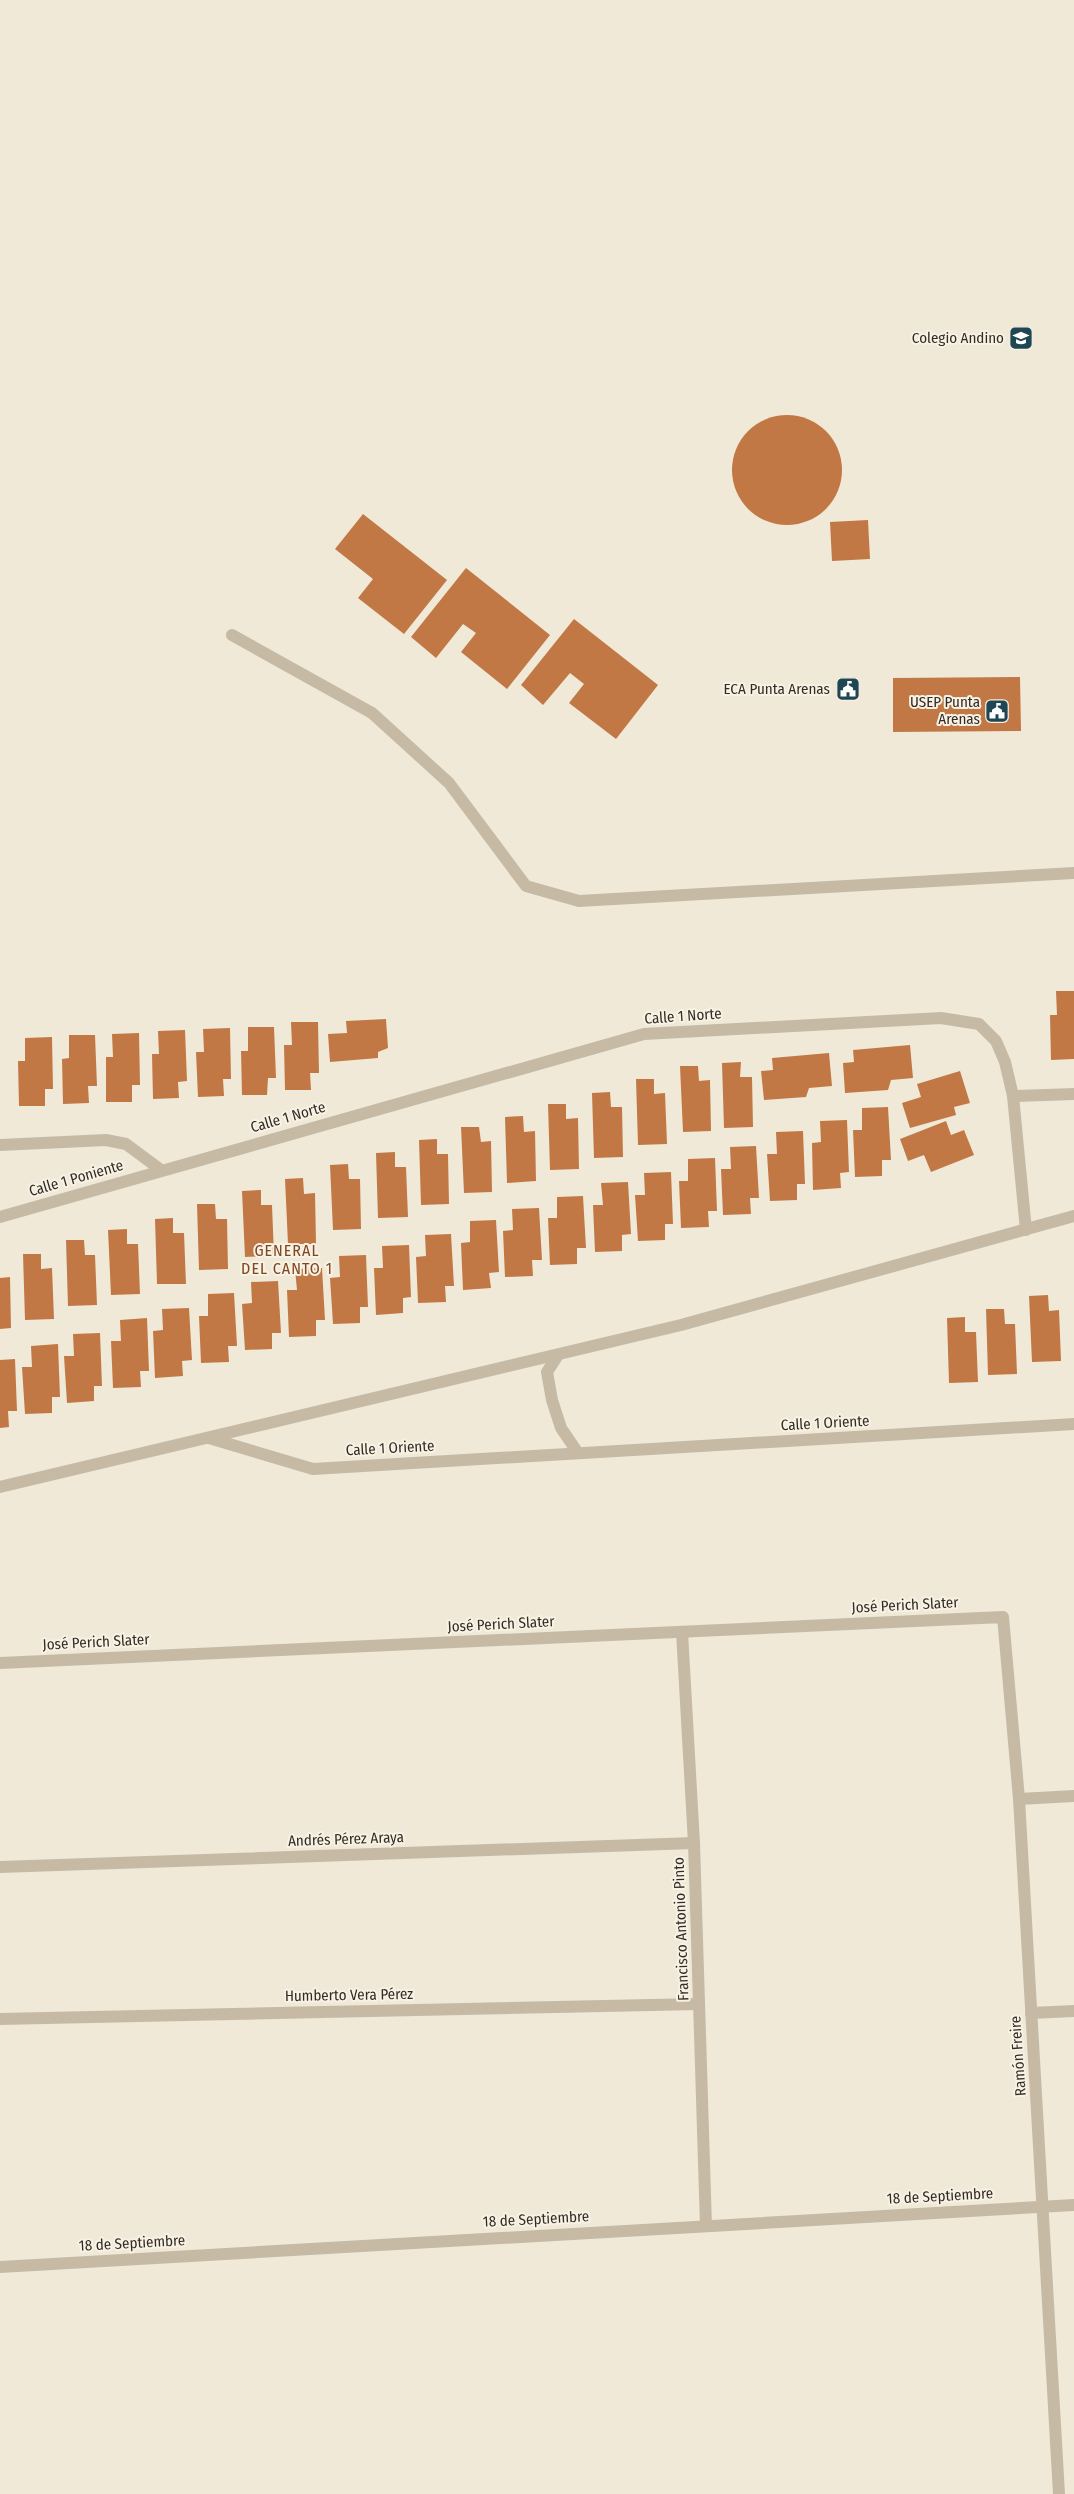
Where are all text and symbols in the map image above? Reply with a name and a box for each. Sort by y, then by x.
school or university icon: Colegio Andino [1008,325,1034,351]
place label: Colegio Andino [912,329,1004,347]
public building icon: ECA Punta Arenas [835,676,861,702]
place label: ECA Punta Arenas [724,680,830,698]
place label: USEP Punta Arenas [910,693,980,728]
public building icon: USEP Punta Arenas [984,698,1010,724]
street label: Calle 1 Norte [644,1004,722,1028]
street label: Calle 1 Norte [248,1098,328,1136]
street label: Calle 1 Poniente [27,1156,125,1200]
district label: GENERAL DEL CANTO 1 [241,1241,333,1278]
street label: Calle 1 Oriente [780,1412,870,1434]
street label: Calle 1 Oriente [345,1437,435,1459]
street label: José Perich Slater [851,1593,960,1617]
street label: José Perich Slater [447,1612,556,1636]
street label: José Perich Slater [42,1630,151,1654]
street label: Andrés Pérez Araya [288,1828,404,1850]
street label: Francisco Antonio Pinto [669,1857,693,2001]
street label: Humberto Vera Pérez [285,1985,413,2005]
street label: Ramón Freire [1006,2015,1030,2097]
street label: 18 de Septiembre [886,2184,994,2208]
street label: 18 de Septiembre [482,2207,590,2231]
street label: 18 de Septiembre [78,2231,186,2255]

